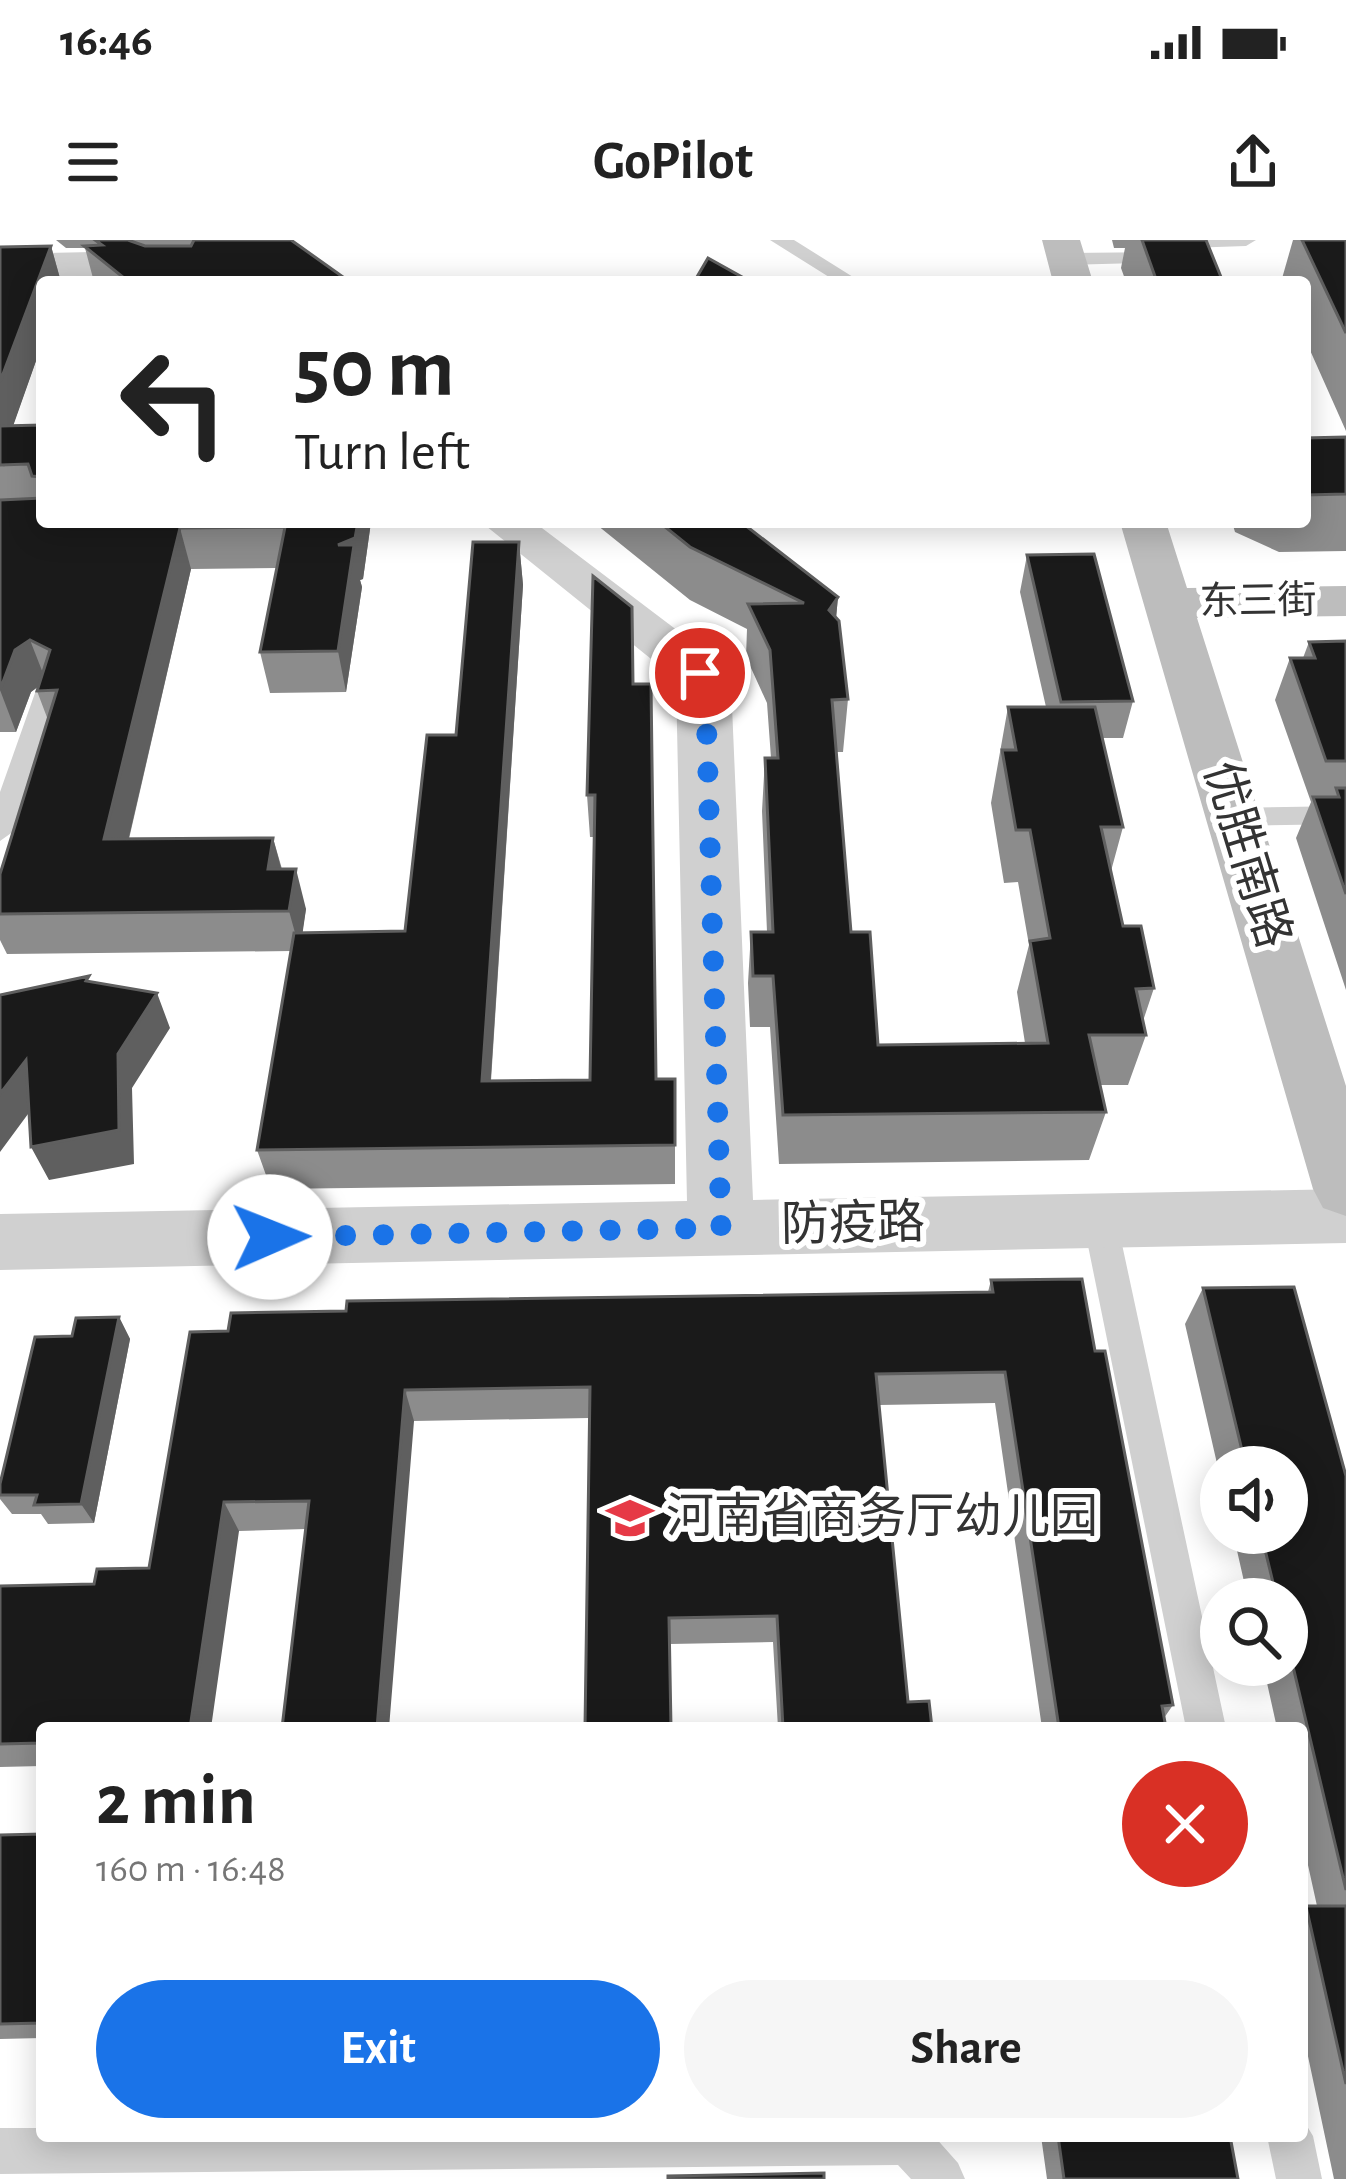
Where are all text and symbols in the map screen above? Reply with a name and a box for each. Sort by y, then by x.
text: 16:46 [60,19,153,64]
icon: menu [60,129,126,195]
icon: share [1220,129,1286,195]
text: GoPilot [593,135,753,189]
icon: left [96,324,252,480]
text: 50 m [294,328,455,412]
text: Turn left [294,426,470,480]
street label: 东三街 [1199,578,1317,623]
pin [649,622,751,724]
icon: arrive [667,640,733,706]
street label: 优胜南路 [1195,755,1300,954]
position arrow [207,1174,333,1300]
street label: 防疫路 [781,1197,925,1250]
map controls [1200,1446,1308,1686]
button: sound [1200,1446,1308,1554]
place label: 河南省商务厅幼儿园 [666,1491,1098,1542]
school or university icon: 河南省商务厅幼儿园 [605,1493,655,1543]
button: search [1200,1578,1308,1686]
button: close [1122,1761,1248,1887]
text: 2 min [96,1765,256,1837]
text: 160 m · 16:48 [96,1850,286,1889]
button: Exit [96,1980,660,2118]
button: Share [684,1980,1248,2118]

